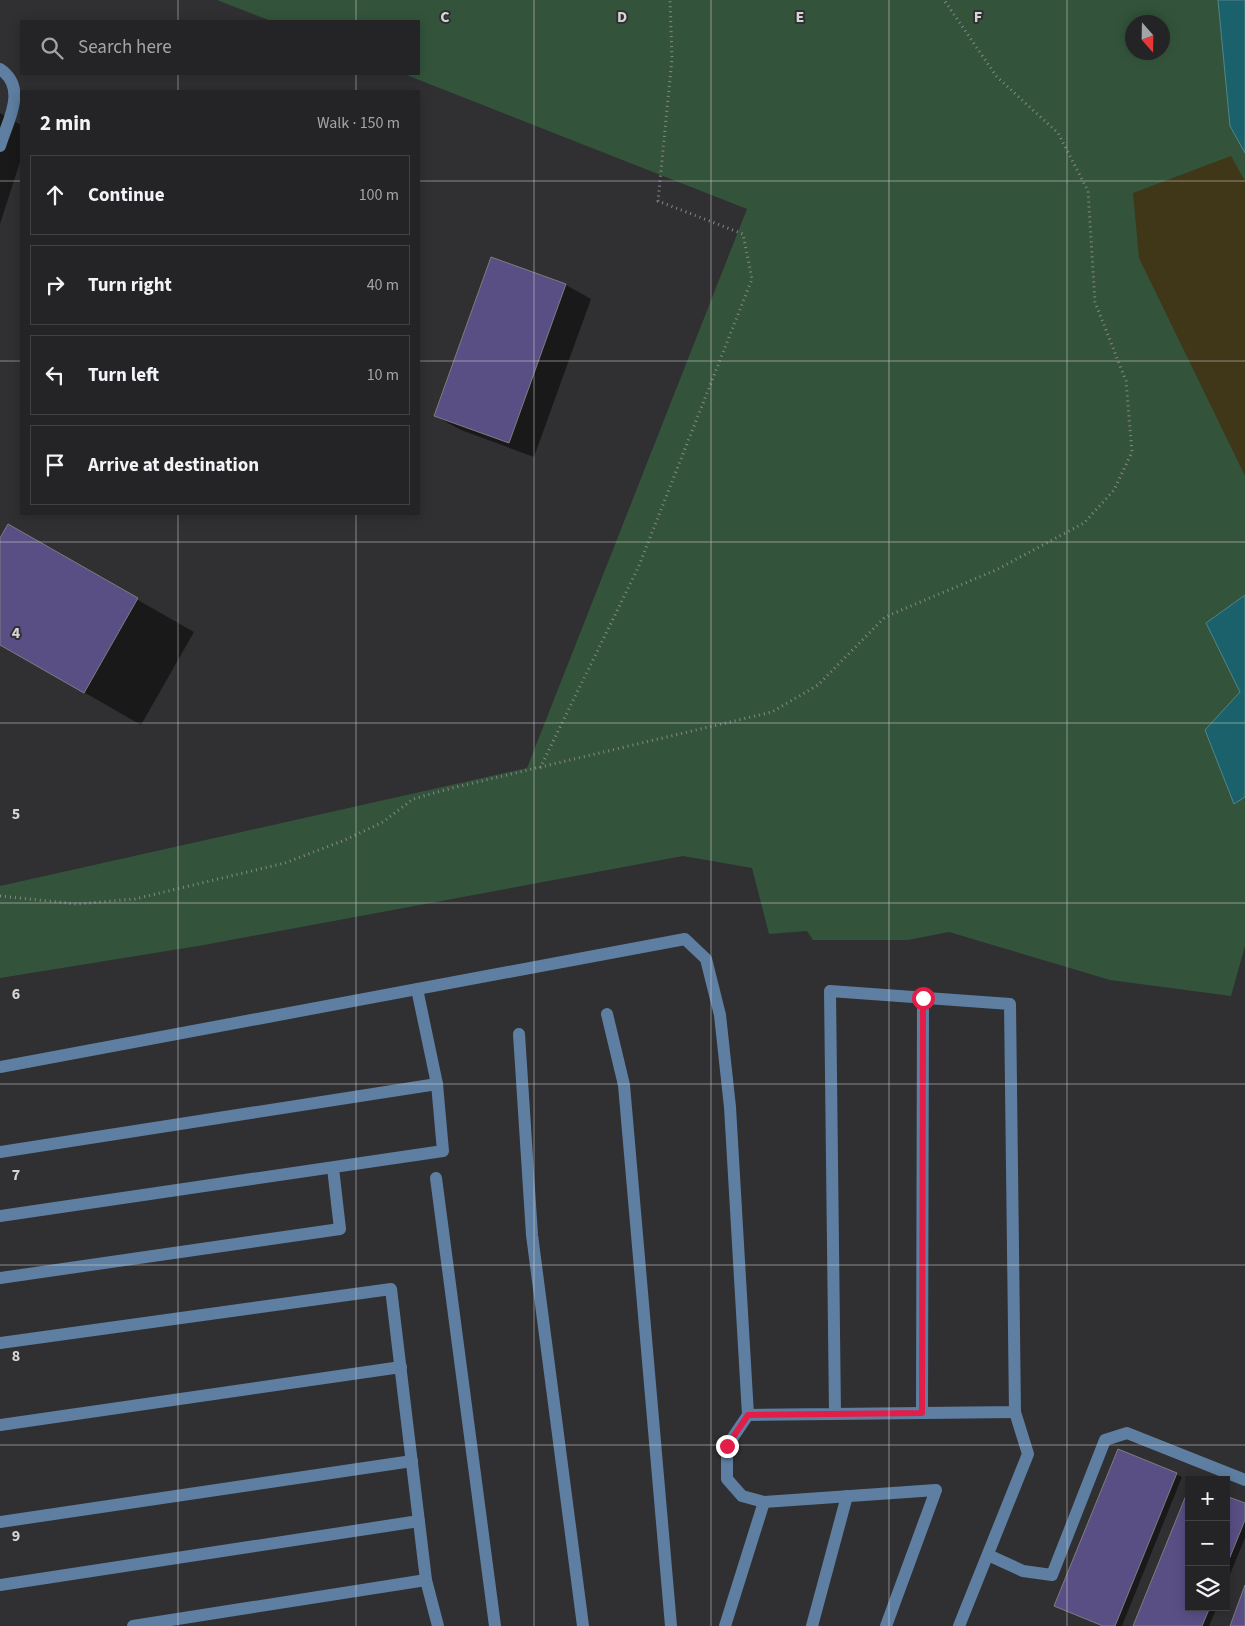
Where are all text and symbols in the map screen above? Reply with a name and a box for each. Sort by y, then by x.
text: C [440,6,450,28]
text: D [617,6,627,28]
text: E [796,6,804,28]
text: F [974,6,982,28]
north arrow [1125,15,1170,60]
search box [20,20,420,75]
icon: search [38,34,66,62]
text: Search here [78,34,172,61]
text: 2 min [40,108,91,138]
text: Walk · 150 m [317,112,400,134]
icon: ahead [41,181,69,209]
text: Continue [88,182,165,209]
text: 100 m [359,184,399,206]
icon: right [41,271,69,299]
text: Turn right [88,272,172,299]
text: 40 m [367,274,399,296]
icon: left [41,361,69,389]
text: Turn left [88,362,159,389]
text: 10 m [367,364,399,386]
icon: arrive [41,451,69,479]
text: Arrive at destination [88,452,259,479]
text: 4 [12,622,21,644]
text: 5 [12,803,20,825]
text: 6 [12,983,20,1005]
route start [912,987,935,1010]
text: 7 [12,1164,20,1186]
text: 8 [12,1345,20,1367]
route end [716,1435,739,1458]
map controls [1185,1476,1230,1611]
button: + [1185,1476,1230,1521]
button: − [1185,1521,1230,1566]
text: 9 [12,1525,20,1547]
button: layers [1185,1566,1230,1611]

